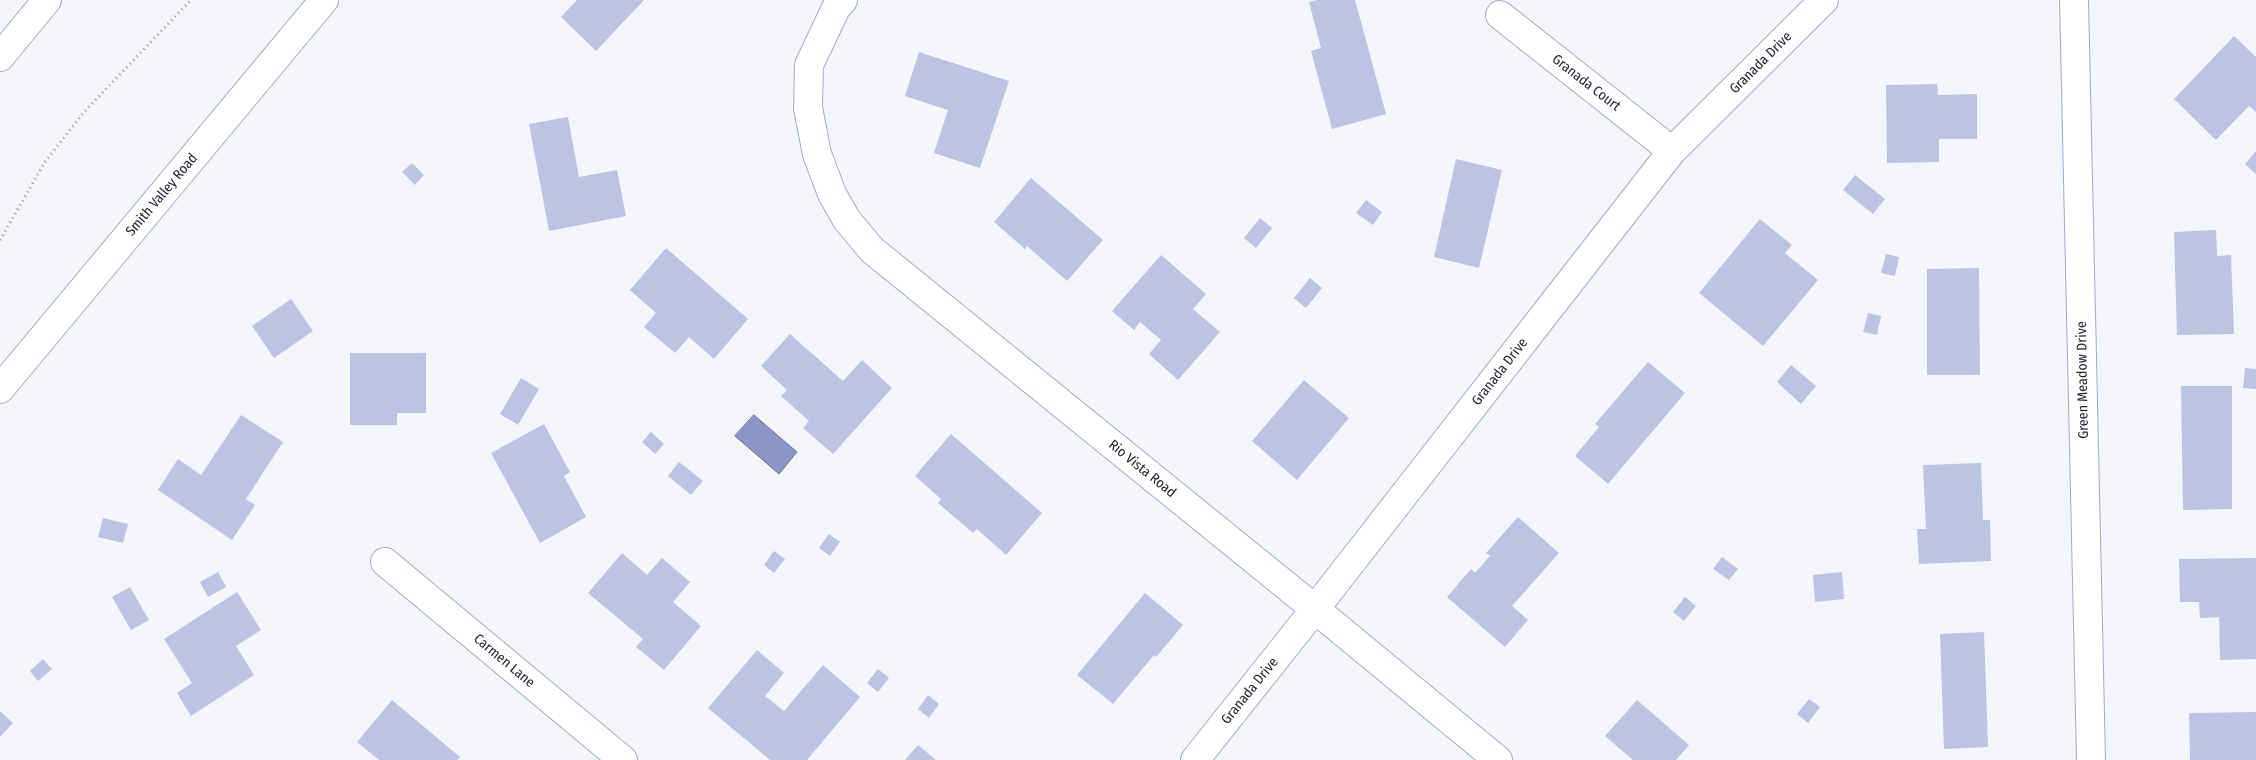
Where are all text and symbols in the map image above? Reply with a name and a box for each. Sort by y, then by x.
street label: Granada Drive [1726,28,1796,98]
street label: Granada Court [1548,51,1624,115]
street label: Smith Valley Road [123,150,201,240]
street label: Green Meadow Drive [2074,321,2092,439]
street label: Granada Drive [1468,335,1532,409]
street label: Rio Vista Road [1105,437,1179,501]
street label: Carmen Lane [470,631,538,691]
street label: Granada Drive [1218,654,1282,728]

